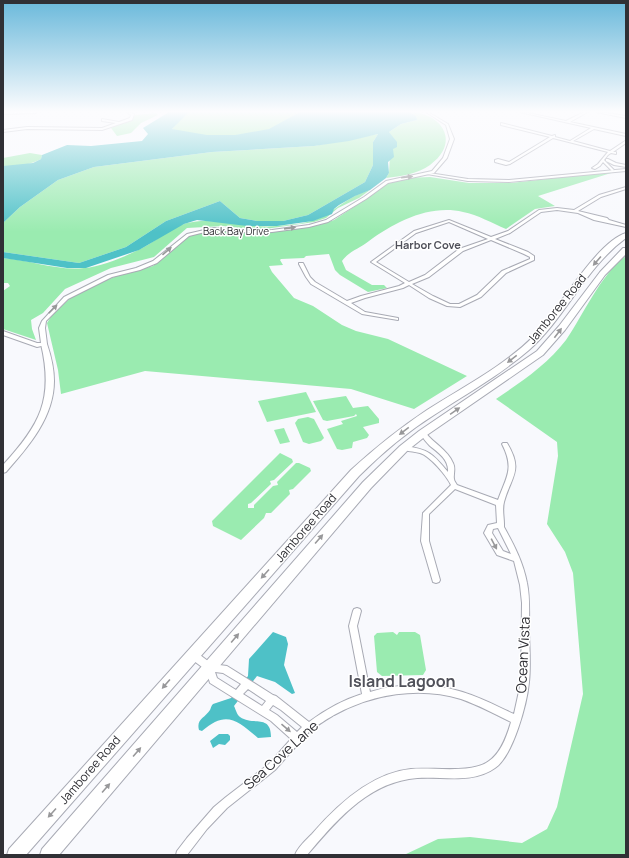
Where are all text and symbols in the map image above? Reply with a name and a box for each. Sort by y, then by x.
one-way arrow [401,174,413,180]
street label: Back Bay Drive [203,224,269,238]
one-way arrow [284,225,296,232]
district label: Harbor Cove [395,237,461,252]
one-way arrow [162,247,173,256]
one-way arrow [592,255,601,266]
street label: Jamboree Road [523,270,590,347]
one-way arrow [48,304,58,314]
one-way arrow [554,327,562,338]
one-way arrow [507,355,518,363]
one-way arrow [450,407,460,415]
one-way arrow [399,427,410,435]
street label: Jamboree Road [271,490,340,566]
one-way arrow [315,534,324,545]
one-way arrow [490,538,497,549]
one-way arrow [261,569,270,579]
street label: Ocean Vista [511,616,534,694]
one-way arrow [231,633,240,644]
district label: Island Lagoon [348,670,456,692]
one-way arrow [161,679,170,689]
street label: Sea Cove Lane [239,716,322,793]
one-way arrow [281,724,291,733]
street label: Jamboree Road [55,732,124,808]
one-way arrow [132,747,141,757]
one-way arrow [102,782,111,793]
one-way arrow [48,807,57,818]

